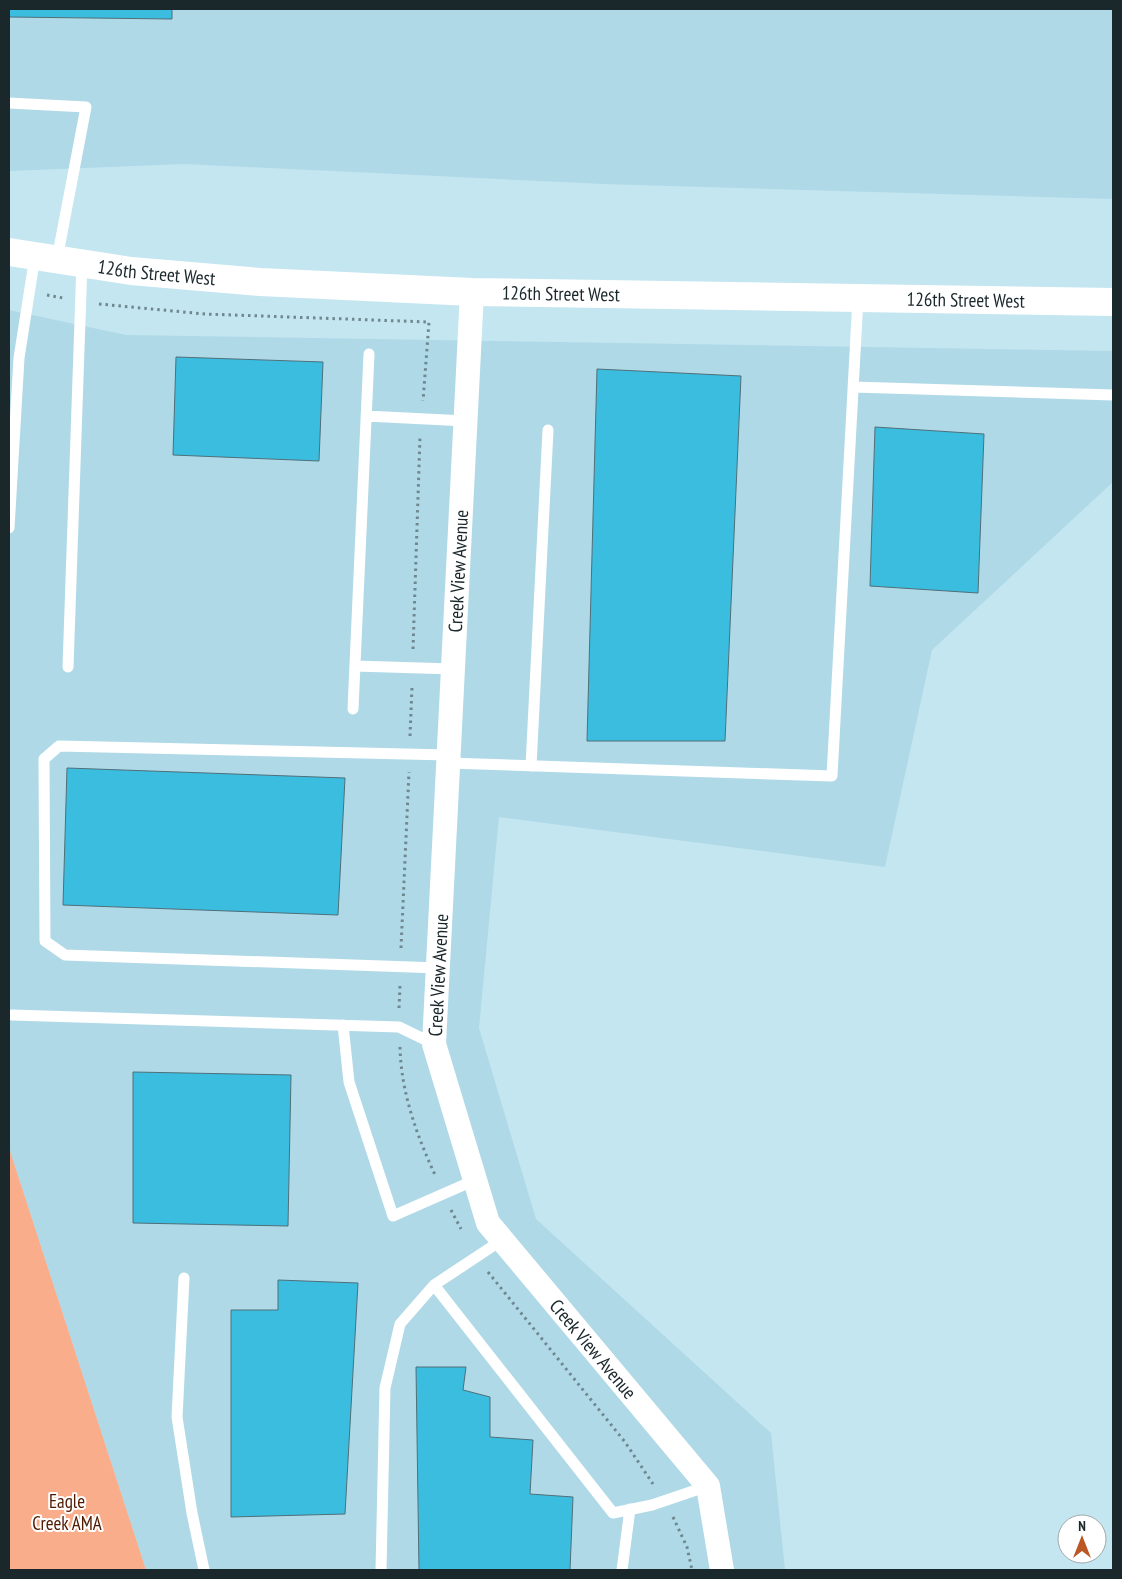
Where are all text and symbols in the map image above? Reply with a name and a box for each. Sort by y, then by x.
street label: 126th Street West [96,254,217,290]
street label: 126th Street West [502,280,621,306]
street label: 126th Street West [907,287,1026,313]
street label: Creek View Avenue [443,509,473,633]
street label: Creek View Avenue [423,913,453,1037]
street label: Creek View Avenue [545,1294,642,1404]
park label: Eagle Creek AMA [32,1489,102,1535]
north arrow [1057,1514,1107,1564]
text: N [1078,1517,1086,1535]

